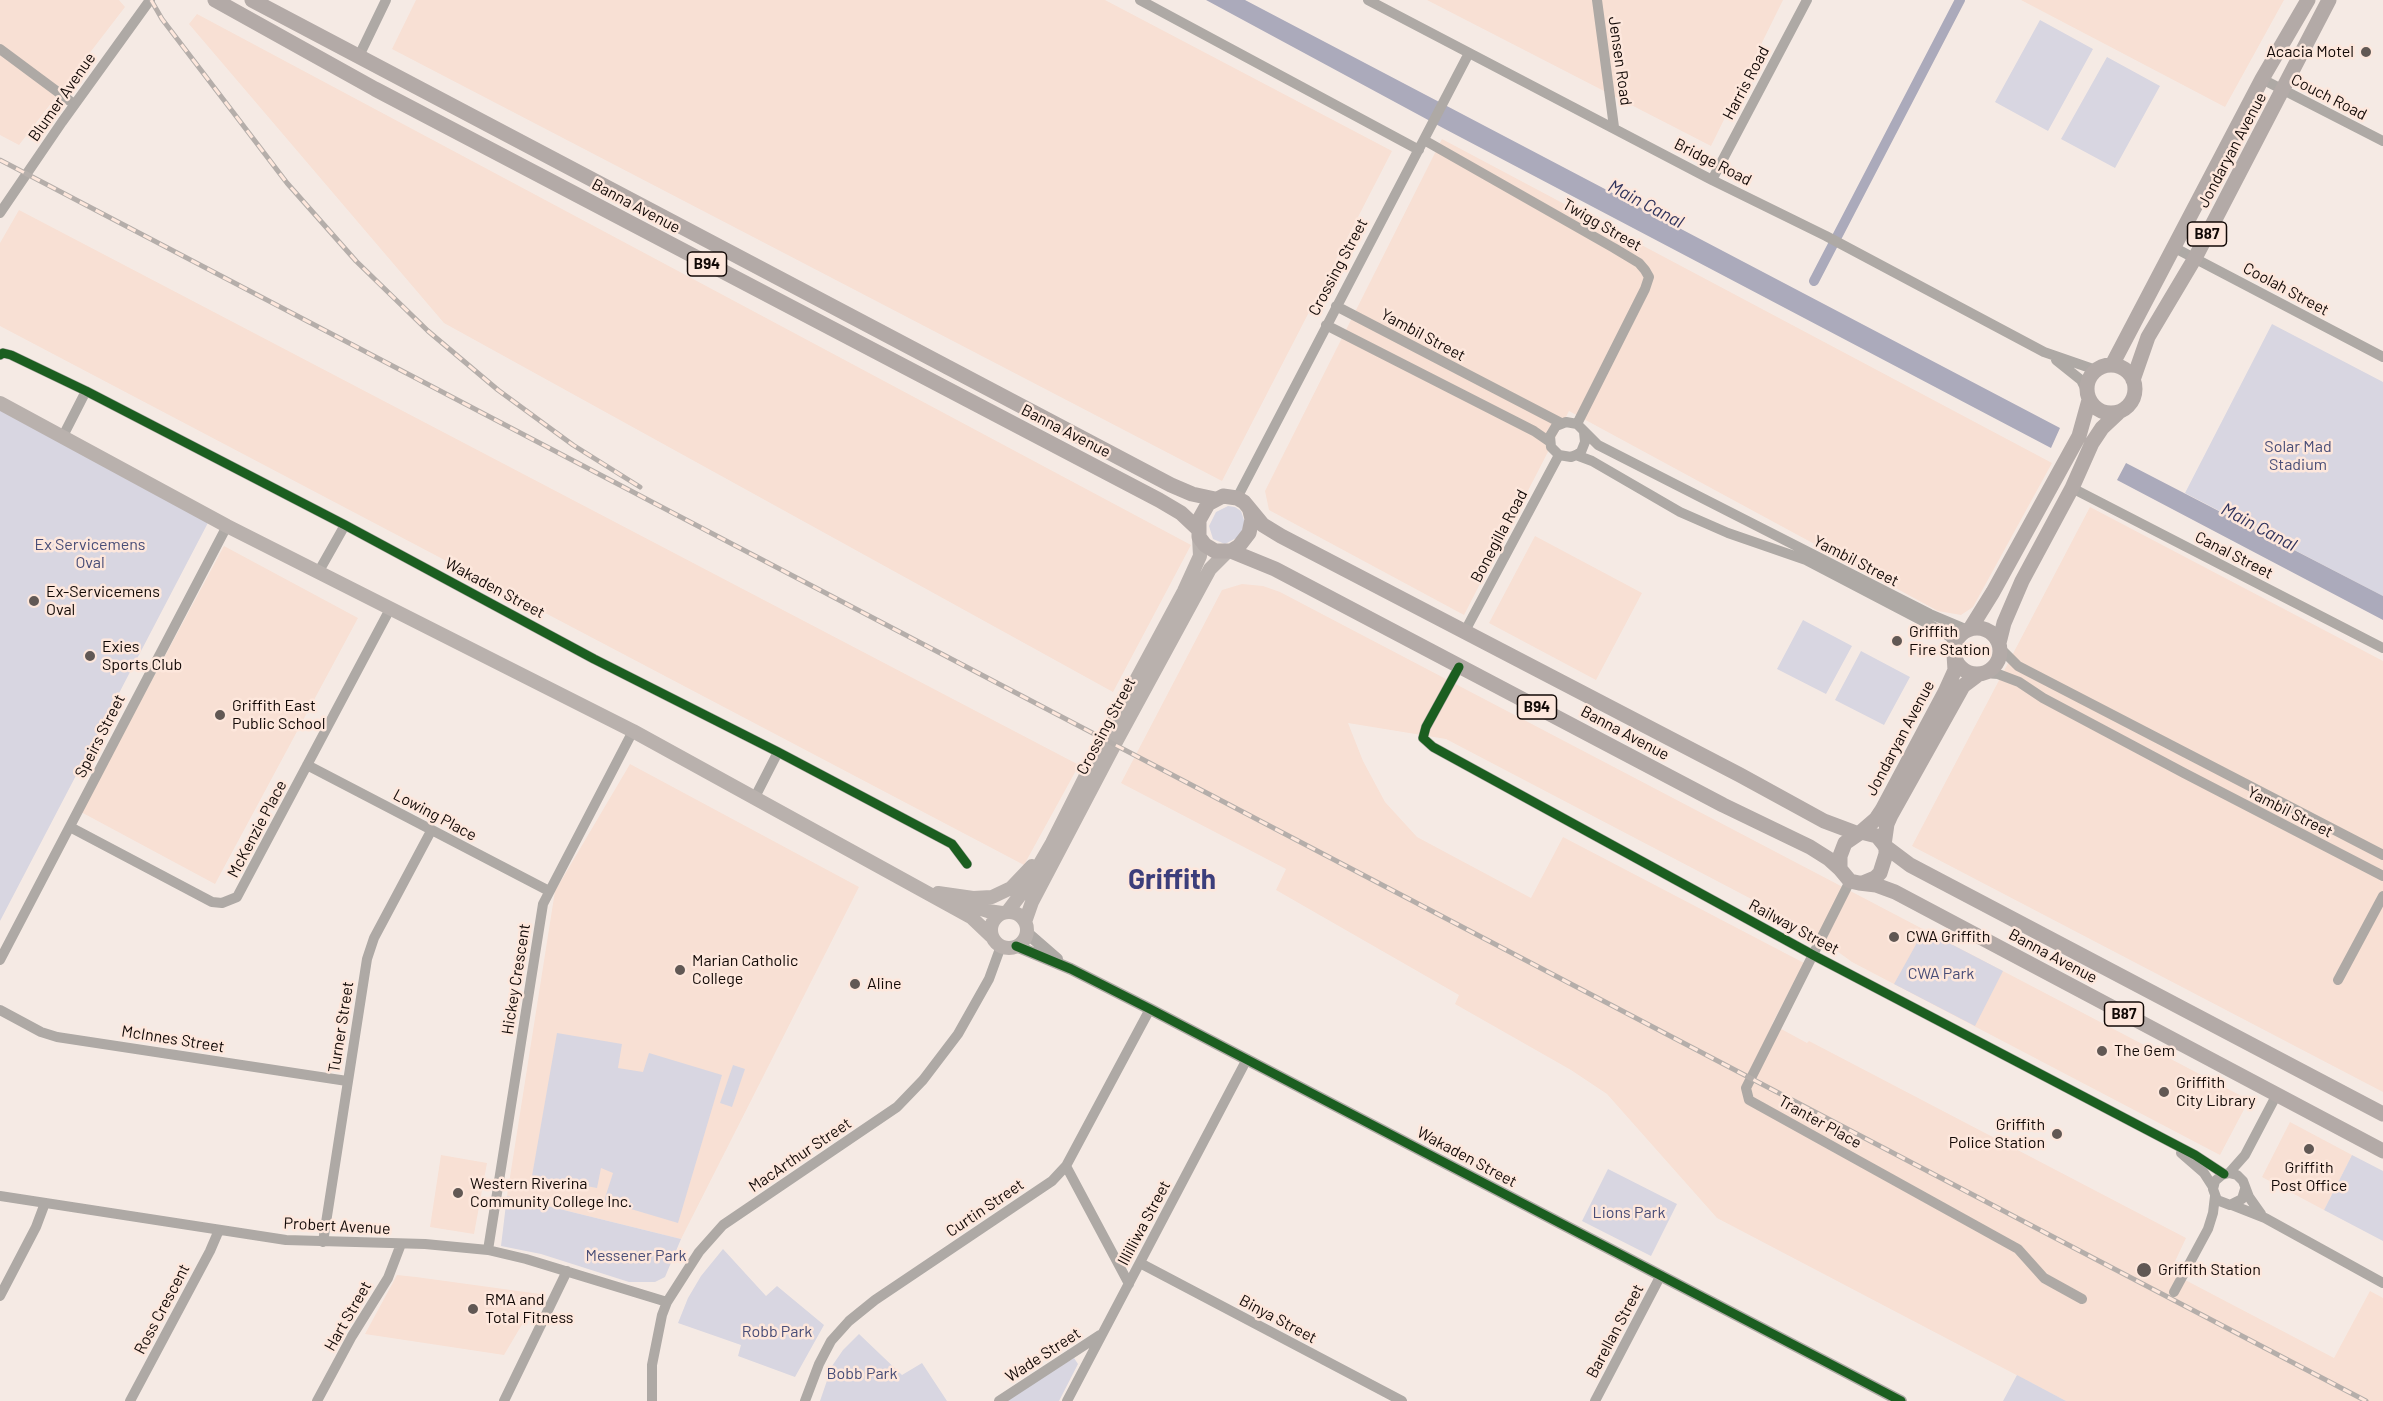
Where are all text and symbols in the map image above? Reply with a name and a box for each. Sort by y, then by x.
street label: Jensen Road [1604,15,1636,107]
place label: Acacia Motel [2266,42,2354,62]
street label: Harris Road [1719,43,1773,123]
marker: Acacia Motel [2359,45,2373,59]
street label: Blumer Avenue [24,49,100,145]
street label: Couch Road [2288,70,2370,124]
street label: Jondaryan Avenue [2194,89,2270,211]
street label: Bridge Road [1671,134,1755,190]
street label: Banna Avenue [588,175,684,237]
water label: Main Canal [1605,175,1687,233]
street label: Twigg Street [1559,195,1645,255]
street label: Crossing Street [1304,215,1372,319]
road number: B87 [2188,222,2226,246]
road number: B94 [688,252,726,276]
street label: Coolah Street [2240,258,2332,320]
street label: Yambil Street [1377,305,1469,365]
street label: Banna Avenue [1018,400,1114,462]
park label: Solar Mad Stadium [2264,437,2332,475]
street label: Bonegilla Road [1466,486,1532,586]
water label: Main Canal [2218,498,2300,556]
street label: Canal Street [2192,527,2276,583]
street label: Yambil Street [1810,531,1902,591]
park label: Ex Servicemens Oval [34,535,146,573]
street label: Wakaden Street [442,554,548,622]
place label: Ex-Servicemens Oval [46,582,160,620]
marker: Ex-Servicemens Oval [27,594,41,608]
place label: Griffith Fire Station [1909,622,1990,660]
marker: Griffith Fire Station [1890,634,1904,648]
place label: Exies Sports Club [102,637,182,675]
marker: Exies Sports Club [83,649,97,663]
street label: Crossing Street [1072,674,1140,778]
street label: Jondaryan Avenue [1862,677,1938,799]
street label: Speirs Street [71,691,129,781]
road number: B94 [1518,695,1556,719]
place label: Griffith East Public School [232,696,325,734]
street label: Banna Avenue [1577,702,1673,764]
marker: Griffith East Public School [213,708,227,722]
street label: McKenzie Place [223,777,291,881]
street label: Yambil Street [2244,782,2336,842]
street label: Lowing Place [390,785,480,845]
district label: Griffith [1128,863,1216,897]
street label: Railway Street [1746,895,1842,959]
street label: Hickey Crescent [498,922,534,1036]
street label: Banna Avenue [2005,925,2101,987]
place label: CWA Griffith [1906,927,1990,947]
marker: CWA Griffith [1887,930,1901,944]
place label: Marian Catholic College [692,951,798,989]
marker: Marian Catholic College [673,963,687,977]
park label: CWA Park [1908,964,1974,984]
place label: Aline [867,974,902,994]
marker: Aline [848,977,862,991]
street label: Turner Street [324,980,358,1074]
road number: B87 [2104,1002,2144,1026]
street label: McInnes Street [120,1021,226,1057]
place label: The Gem [2114,1041,2175,1061]
marker: The Gem [2095,1044,2109,1058]
place label: Griffith City Library [2176,1073,2256,1111]
marker: Griffith City Library [2157,1085,2171,1099]
street label: Tranter Place [1775,1091,1865,1153]
street label: MacArthur Street [745,1114,855,1196]
place label: Griffith Police Station [1949,1115,2045,1153]
street label: Wakaden Street [1414,1123,1520,1191]
marker: Griffith Police Station [2050,1127,2064,1141]
marker: Griffith Post Office [2302,1142,2316,1156]
place label: Griffith Post Office [2271,1158,2347,1196]
place label: Western Riverina Community College Inc. [470,1174,632,1212]
street label: Curtin Street [942,1175,1028,1241]
street label: Illilliwa Street [1114,1177,1174,1269]
marker: Western Riverina Community College Inc. [451,1186,465,1200]
park label: Lions Park [1593,1203,1665,1223]
street label: Probert Avenue [283,1214,391,1238]
park label: Messener Park [585,1246,687,1266]
place label: Griffith Station [2158,1260,2261,1280]
street label: Ross Crescent [130,1261,194,1357]
marker: Griffith Station [2135,1261,2153,1279]
street label: Hart Street [320,1278,376,1354]
street label: Barellan Street [1582,1281,1648,1381]
place label: RMA and Total Fitness [485,1290,574,1328]
street label: Binya Street [1236,1291,1320,1347]
marker: RMA and Total Fitness [466,1302,480,1316]
park label: Robb Park [742,1322,812,1342]
street label: Wade Street [1002,1324,1084,1386]
park label: Bobb Park [827,1364,897,1384]

